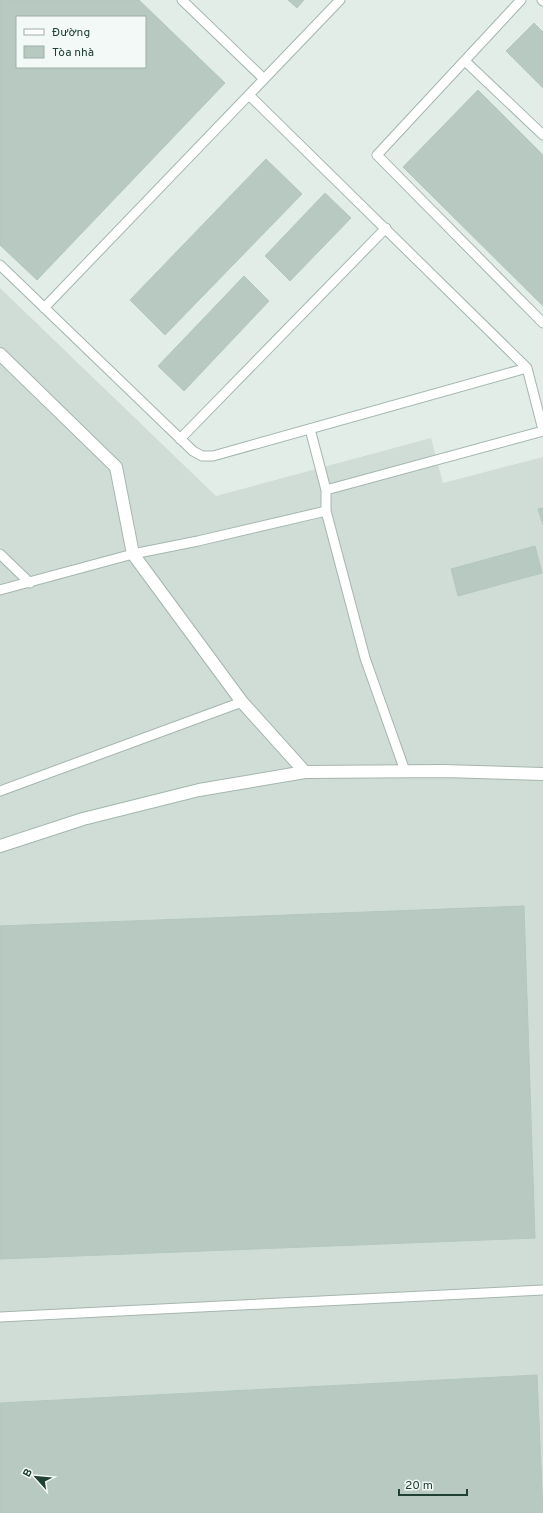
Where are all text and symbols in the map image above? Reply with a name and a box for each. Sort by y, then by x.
legend [16,16,146,68]
text: Đường [52,25,90,41]
text: Tòa nhà [52,45,94,61]
north arrow [16,1457,56,1497]
text: B [20,1466,36,1479]
scale bar [399,1471,467,1497]
text: 20 m [405,1478,433,1494]

